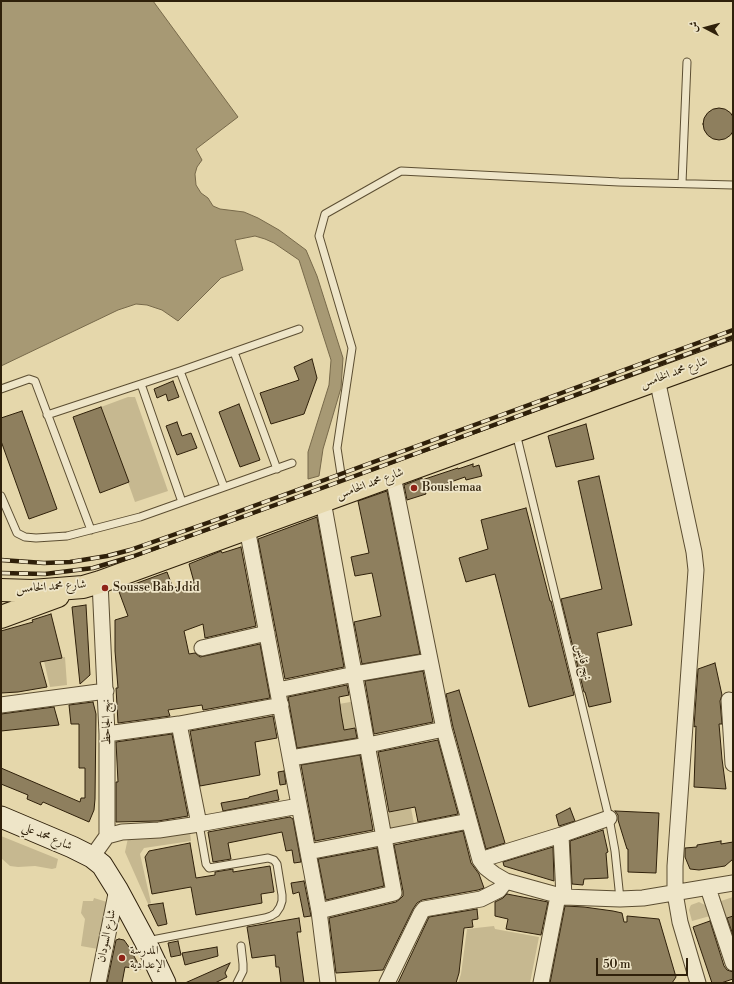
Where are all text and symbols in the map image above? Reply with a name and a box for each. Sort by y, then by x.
north arrow [686,8,726,48]
text: ش [687,21,702,33]
street label: شارع محمد الخامس [638,354,710,392]
street label: شارع محمد الخامس [334,465,406,503]
place label: Bouslemaa [422,481,482,495]
marker: Bouslemaa [409,483,419,493]
street label: شارع محمد الخامس [15,577,87,597]
place label: Sousse Bab Jdid [113,581,199,595]
marker: Sousse Bab Jdid [100,583,110,593]
street label: نهج قابس [572,642,594,682]
street label: نهج الجاحظ [99,699,115,745]
street label: شارع محمد علي [20,820,74,854]
street label: شارع السودان [94,908,120,964]
place label: المدرسة الإعدادية [130,944,165,972]
scale bar [598,950,690,976]
marker: المدرسة الإعدادية [117,953,127,963]
text: 50 m [603,957,631,972]

